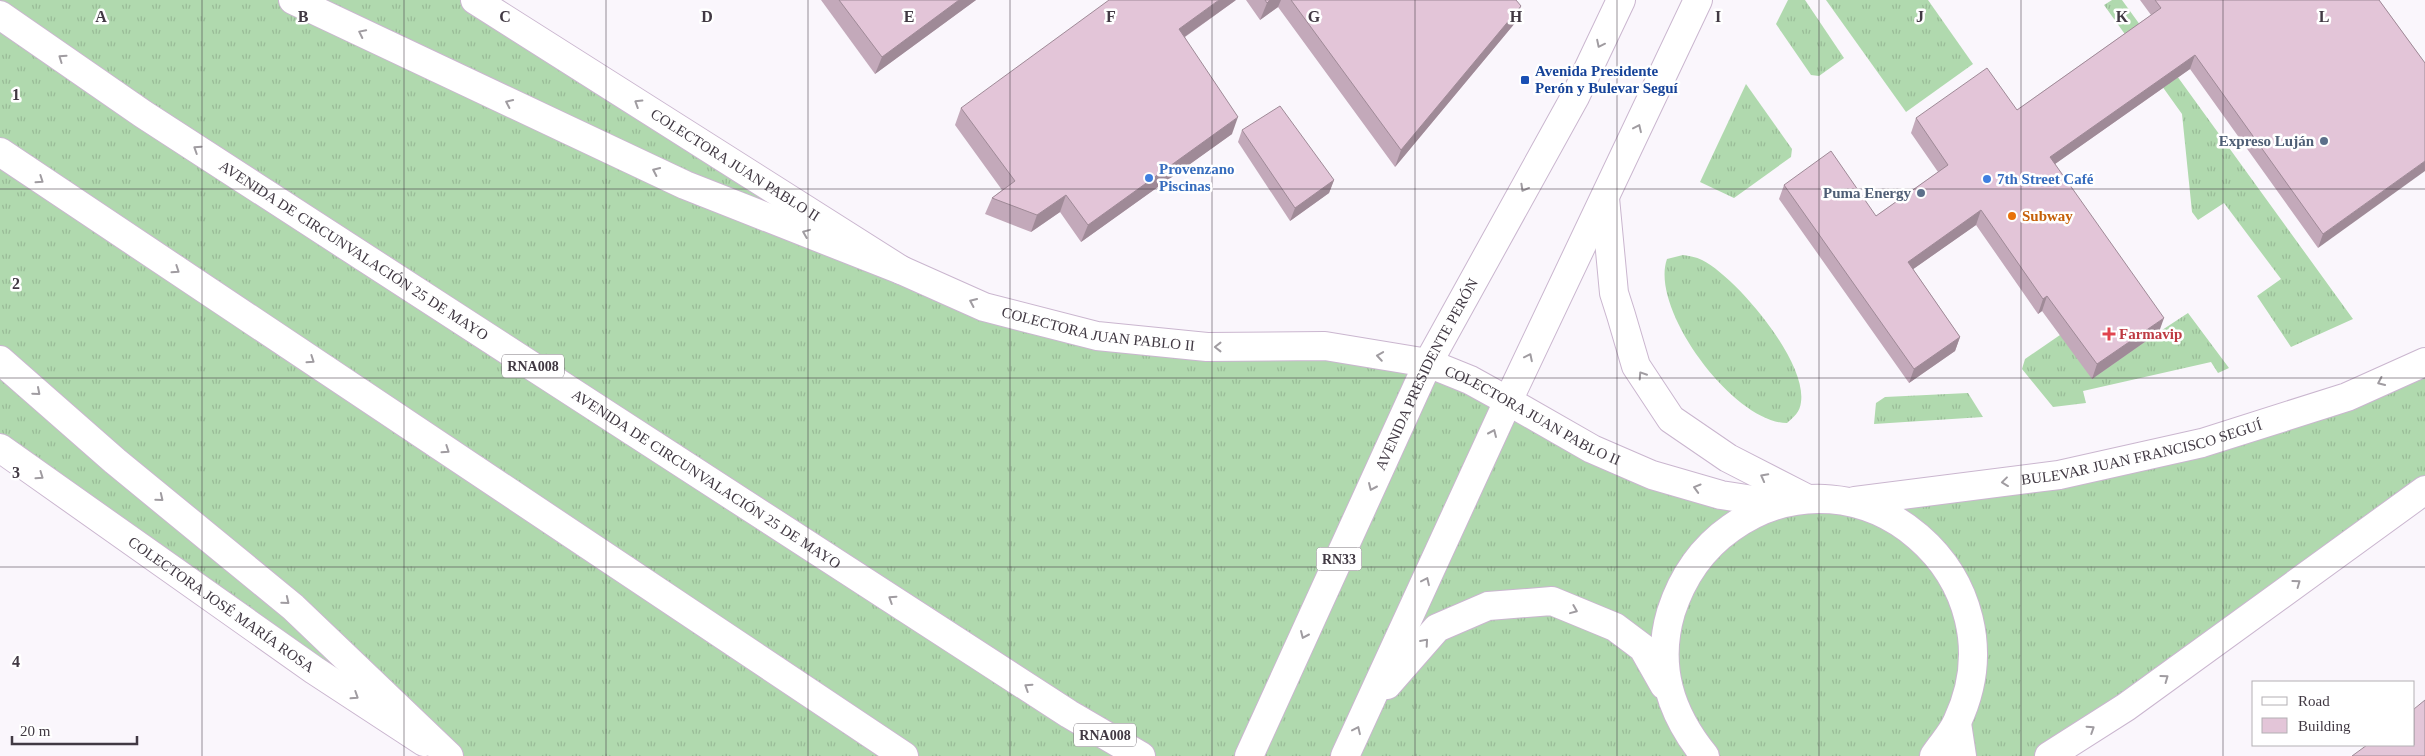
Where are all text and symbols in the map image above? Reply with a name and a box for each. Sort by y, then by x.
text: A [95,8,107,25]
text: B [298,8,309,25]
text: C [499,8,511,25]
text: D [701,8,713,25]
text: E [904,8,914,25]
text: F [1106,8,1116,25]
text: G [1308,8,1321,25]
text: H [1510,8,1523,25]
text: I [1715,8,1721,25]
text: J [1916,8,1924,25]
text: K [2116,8,2129,25]
text: L [2319,8,2329,25]
one-way arrow [358,29,367,39]
one-way arrow [1596,39,1606,48]
one-way arrow [59,55,68,64]
place label: Avenida Presidente Perón y Bulevar Seguí [1535,63,1678,96]
marker: Avenida Presidente Perón y Bulevar Seguí [1519,74,1531,86]
text: 1 [12,86,20,103]
one-way arrow [505,98,514,109]
one-way arrow [635,99,644,109]
street label: COLECTORA JUAN PABLO II [648,106,822,224]
one-way arrow [1631,124,1642,133]
place label: Expreso Luján [2219,133,2315,149]
marker: Expreso Luján [2318,135,2330,147]
one-way arrow [193,146,203,155]
street label: AVENIDA DE CIRCUNVALACIÓN 25 DE MAYO [216,158,491,344]
place label: Provenzano Piscinas [1159,161,1235,194]
one-way arrow [652,167,661,178]
place label: 7th Street Café [1997,171,2094,187]
marker: Provenzano Piscinas [1143,172,1155,184]
one-way arrow [35,173,44,183]
marker: 7th Street Café [1981,173,1993,185]
one-way arrow [1521,182,1531,191]
place label: Puma Energy [1823,185,1911,201]
marker: Puma Energy [1915,187,1927,199]
place label: Subway [2022,208,2073,224]
marker: Subway [2006,210,2018,222]
one-way arrow [802,229,811,239]
one-way arrow [170,264,179,273]
text: 2 [12,275,20,292]
street label: AVENIDA PRESIDENTE PERÓN [1372,276,1481,473]
one-way arrow [969,298,978,309]
street label: COLECTORA JUAN PABLO II [1000,304,1196,354]
place label: Farmavip [2119,326,2182,342]
marker: Farmavip [2103,328,2115,340]
one-way arrow [1214,342,1222,352]
one-way arrow [1376,351,1384,361]
one-way arrow [1523,353,1534,362]
one-way arrow [305,354,314,363]
road number: RNA008 [502,354,564,378]
street label: COLECTORA JUAN PABLO II [1443,363,1623,468]
one-way arrow [1639,372,1648,381]
one-way arrow [2377,376,2386,386]
street label: AVENIDA DE CIRCUNVALACIÓN 25 DE MAYO [569,386,844,572]
one-way arrow [31,387,40,396]
street label: BULEVAR JUAN FRANCISCO SEGUÍ [2020,417,2264,488]
one-way arrow [1487,429,1498,438]
one-way arrow [440,444,450,453]
text: 3 [12,464,20,481]
one-way arrow [34,470,44,479]
one-way arrow [1760,473,1769,483]
one-way arrow [2001,476,2009,487]
one-way arrow [1367,482,1378,491]
one-way arrow [1692,483,1701,494]
one-way arrow [154,492,163,501]
street label: COLECTORA JOSÉ MARÍA ROSA [125,533,317,676]
road number: RN33 [1316,548,1362,570]
one-way arrow [1420,577,1430,586]
one-way arrow [2291,580,2301,589]
one-way arrow [280,596,289,604]
one-way arrow [888,596,897,605]
one-way arrow [1569,604,1578,614]
one-way arrow [1300,630,1311,639]
one-way arrow [1419,639,1428,648]
text: 4 [12,653,20,670]
one-way arrow [2159,675,2169,684]
legend [2252,681,2415,746]
one-way arrow [1024,684,1034,693]
one-way arrow [350,690,359,700]
text: Road [2298,693,2330,709]
scale bar [12,714,138,746]
text: Building [2298,718,2351,734]
text: 20 m [20,723,51,739]
road number: RNA008 [1074,724,1136,746]
one-way arrow [1351,726,1361,735]
one-way arrow [2086,726,2095,735]

